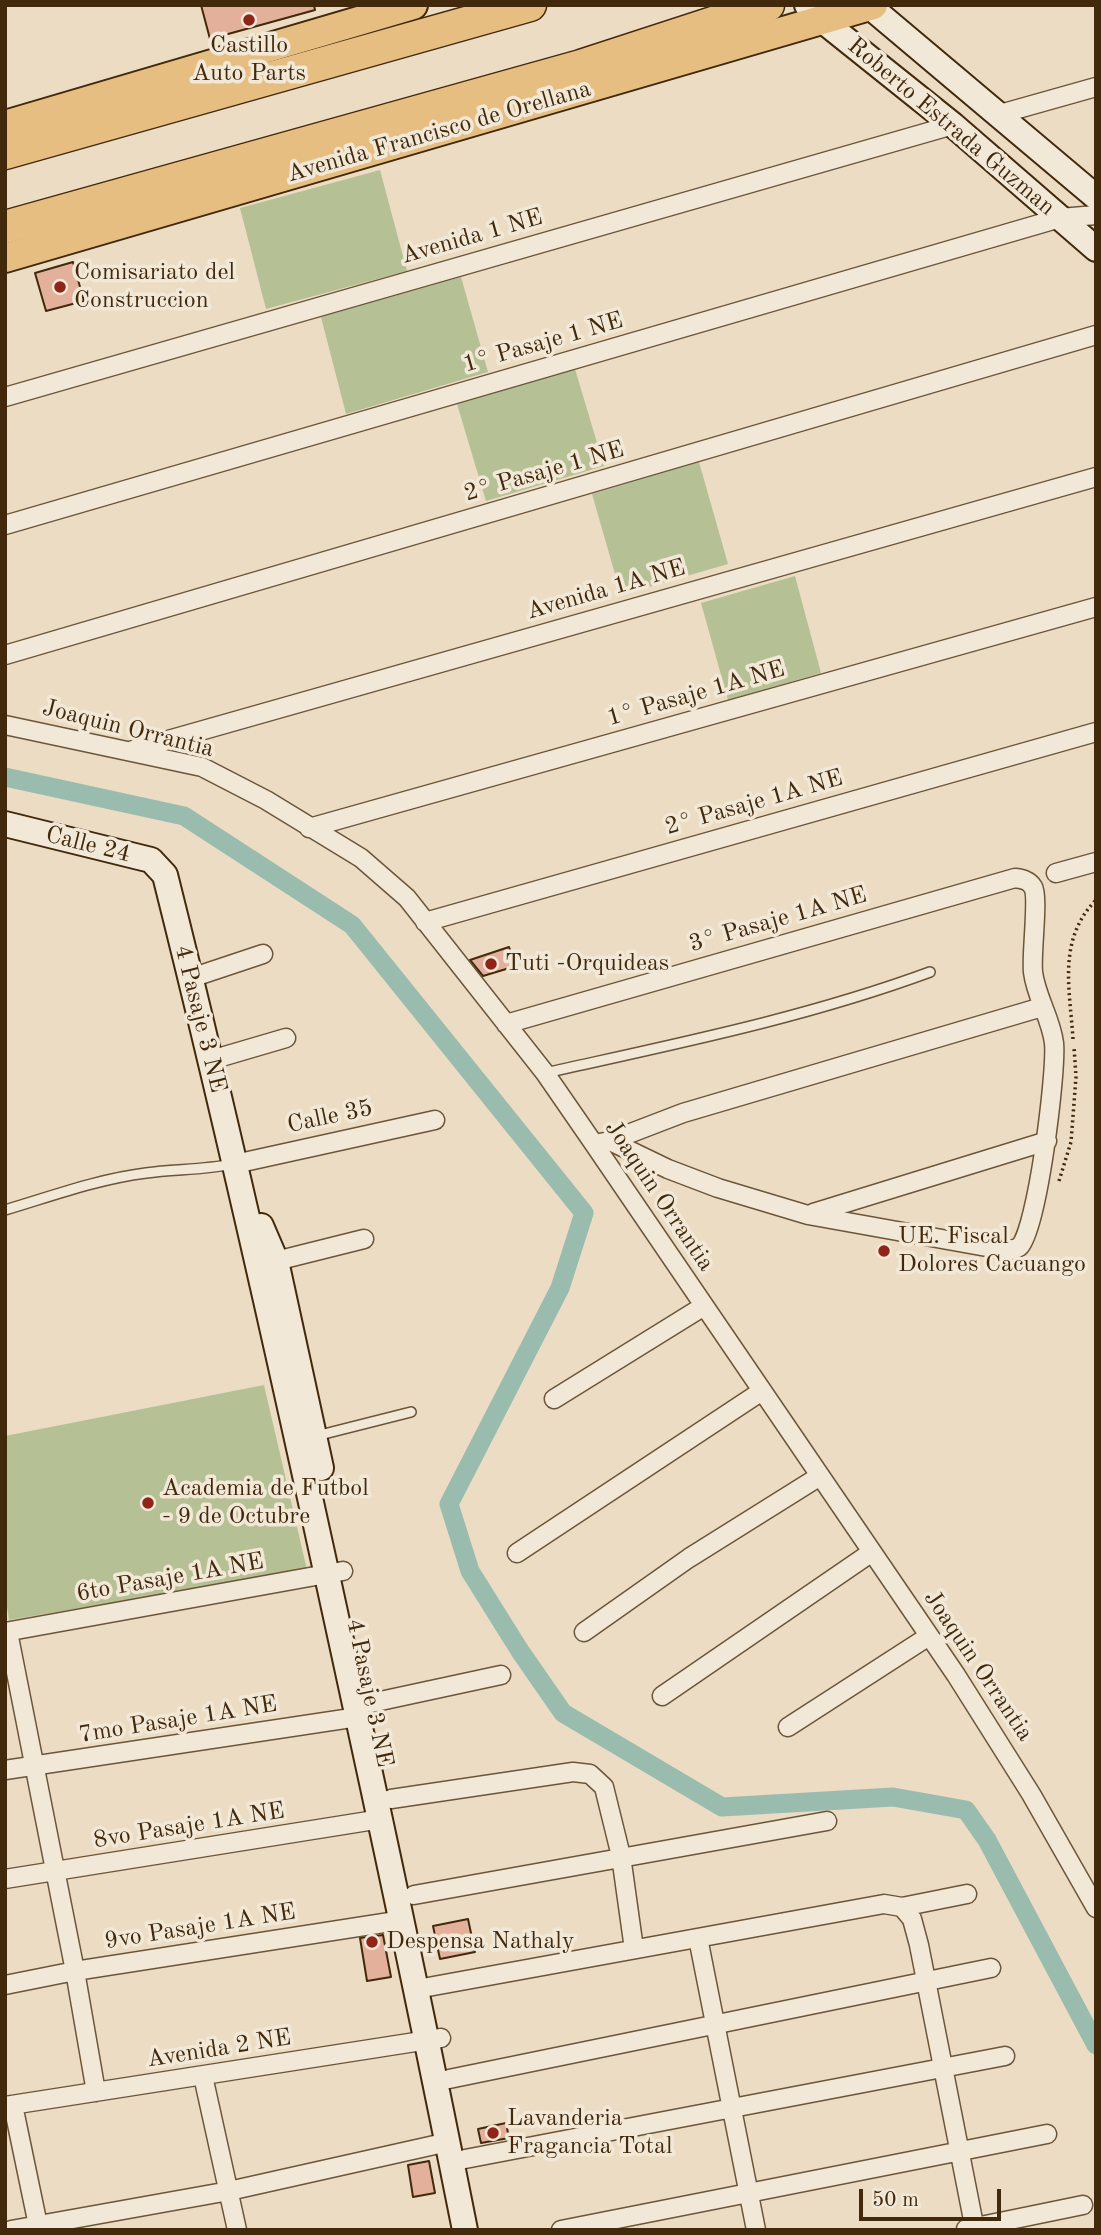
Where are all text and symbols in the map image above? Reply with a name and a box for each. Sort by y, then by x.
marker: Castillo Auto Parts [241,12,257,28]
place label: Castillo Auto Parts [192,32,306,88]
street label: Roberto Estrada Guzman [841,32,1061,222]
street label: Avenida Francisco de Orellana [284,75,594,189]
street label: Avenida 1 NE [398,203,546,271]
place label: Comisariato del Construccion [74,259,235,315]
marker: Comisariato del Construccion [52,279,68,295]
street label: 1° Pasaje 1 NE [460,306,626,380]
street label: 2° Pasaje 1 NE [461,435,627,509]
street label: Avenida 1A NE [523,554,689,626]
street label: 1° Pasaje 1A NE [604,655,788,733]
street label: Joaquin Orrantia [39,694,217,764]
street label: 2° Pasaje 1A NE [662,764,846,842]
street label: Calle 24 [43,821,133,869]
street label: 3° Pasaje 1A NE [686,881,870,959]
street label: 4 Pasaje 3 NE [168,942,232,1096]
place label: Tuti -Orquideas [505,950,669,978]
marker: Tuti -Orquideas [483,956,499,972]
street label: Calle 35 [285,1094,375,1140]
street label: Joaquin Orrantia [598,1115,720,1277]
place label: UE. Fiscal Dolores Cacuango [898,1223,1086,1279]
marker: UE. Fiscal Dolores Cacuango [876,1243,892,1259]
place label: Academia de Futbol - 9 de Octubre [162,1475,369,1531]
marker: Academia de Futbol - 9 de Octubre [140,1495,156,1511]
street label: 6to Pasaje 1A NE [74,1547,266,1609]
street label: Joaquin Orrantia [917,1585,1039,1747]
street label: 4 Pasaje 3 NE [339,1616,399,1770]
street label: 7mo Pasaje 1A NE [77,1690,279,1750]
street label: 8vo Pasaje 1A NE [91,1797,287,1855]
street label: 9vo Pasaje 1A NE [102,1898,298,1956]
place label: Despensa Nathaly [386,1928,574,1956]
marker: Despensa Nathaly [364,1934,380,1950]
street label: Avenida 2 NE [145,2023,293,2075]
place label: Lavanderia Fragancia Total [507,2105,672,2161]
marker: Lavanderia Fragancia Total [485,2125,501,2141]
scale bar [863,2176,1005,2220]
text: 50 m [872,2190,919,2211]

